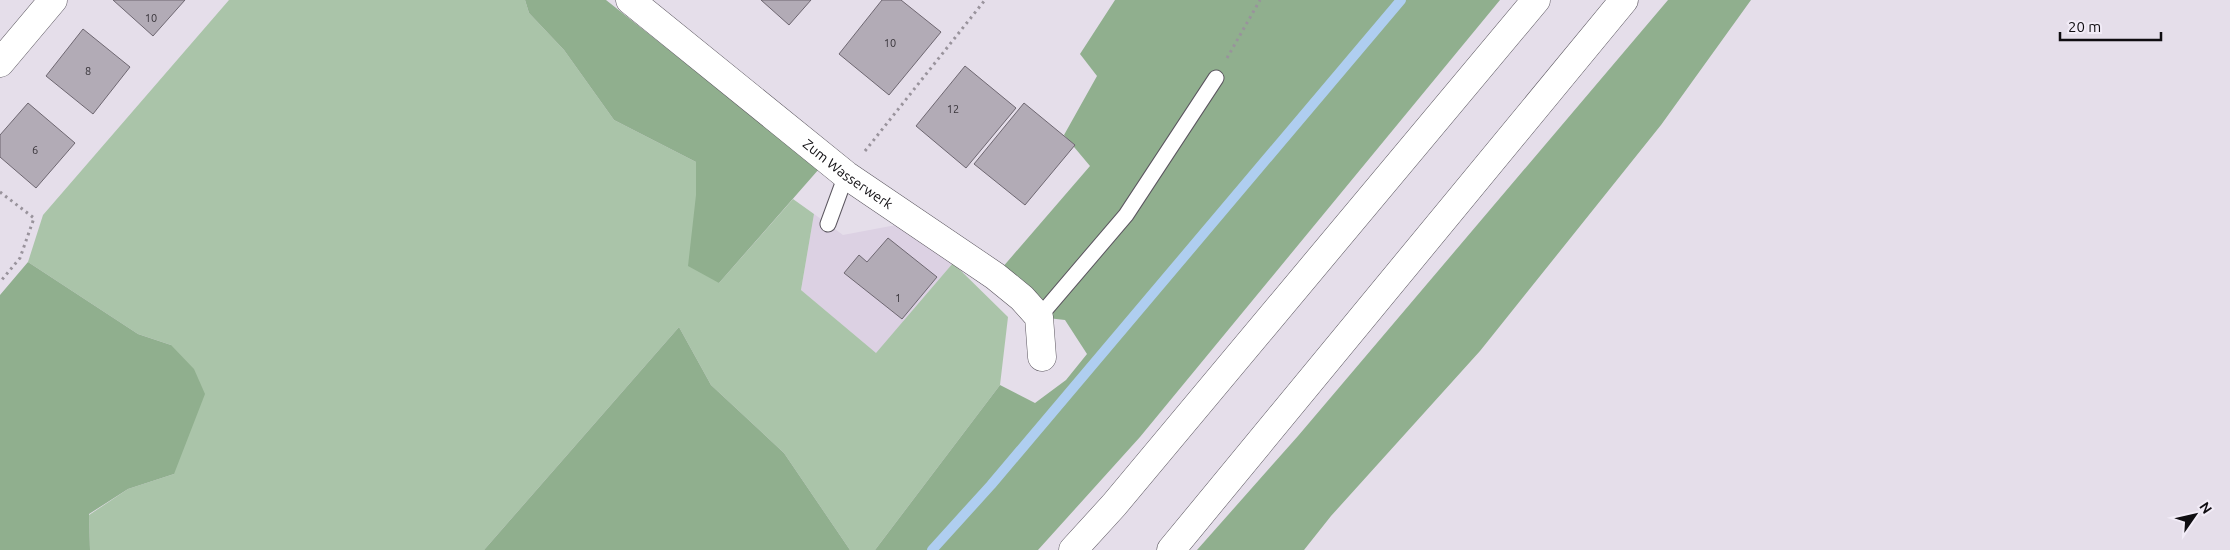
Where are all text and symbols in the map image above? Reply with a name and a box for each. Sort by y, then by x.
scale bar [2060,10,2161,42]
house number: 10 [145,12,157,24]
text: 20 m [2068,18,2101,35]
house number: 10 [884,37,896,49]
house number: 8 [85,65,91,77]
house number: 12 [947,103,959,115]
street label: Zum Wasserwerk [800,136,896,212]
house number: 6 [32,144,38,156]
house number: 1 [895,292,901,304]
north arrow [2170,490,2220,540]
text: N [2196,499,2215,517]

